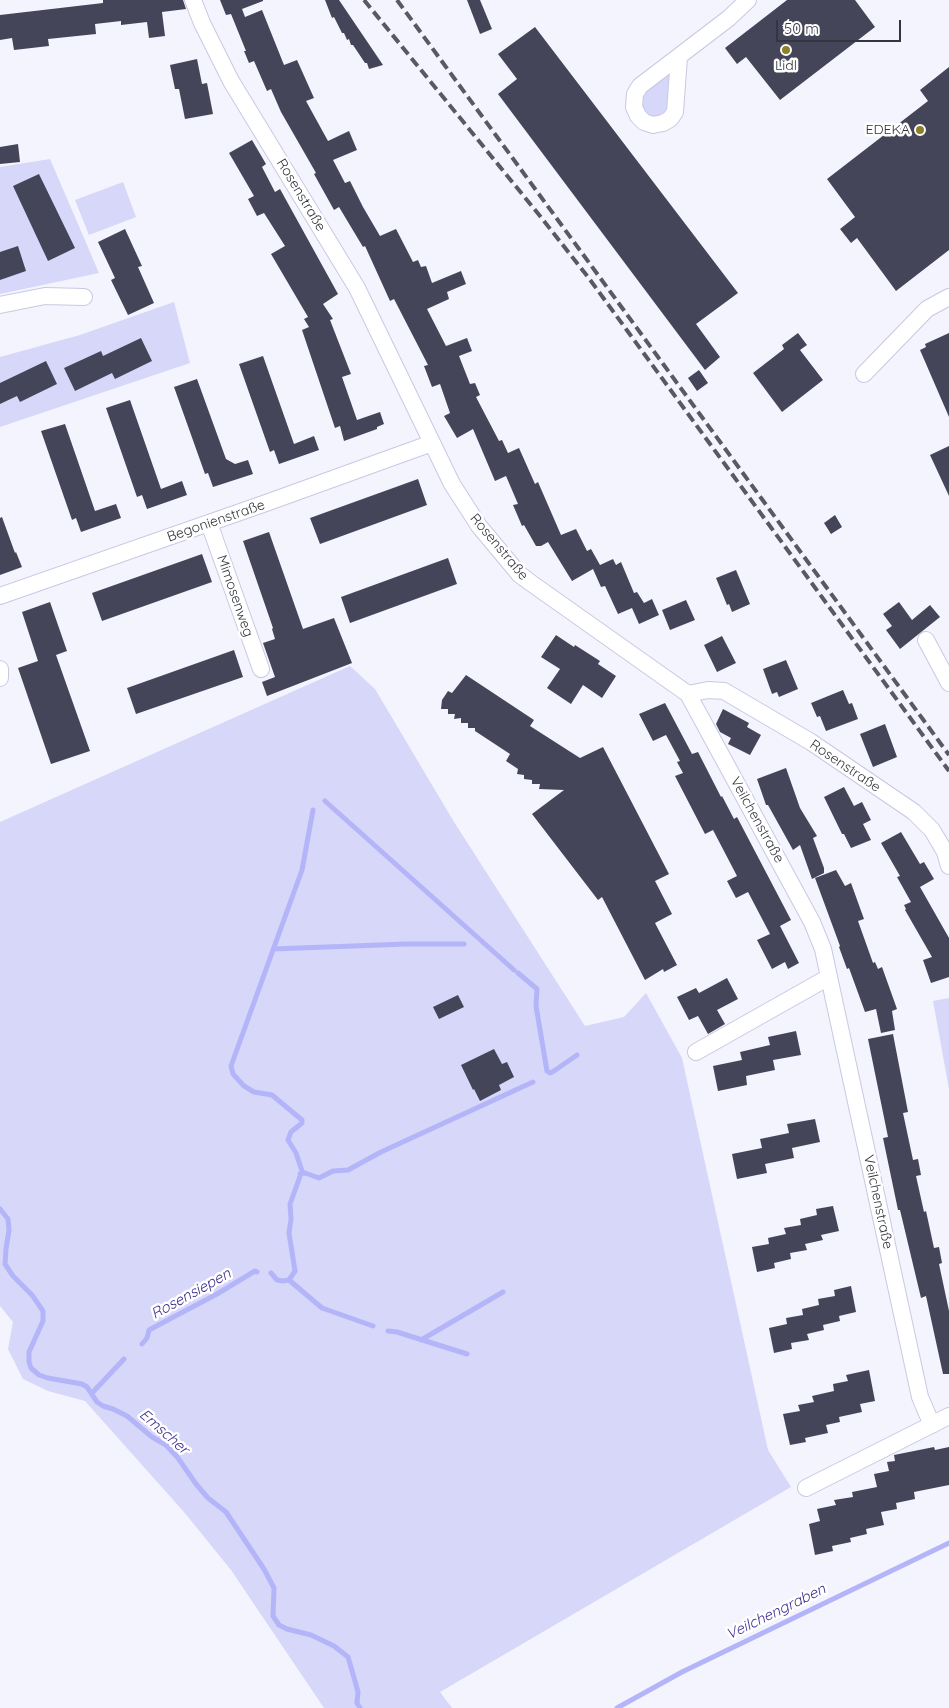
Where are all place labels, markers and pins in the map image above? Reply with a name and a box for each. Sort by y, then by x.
marker: Lidl [780,44,792,56]
place label: Lidl [775,58,797,74]
place label: EDEKA [866,122,910,138]
marker: EDEKA [914,124,926,136]

